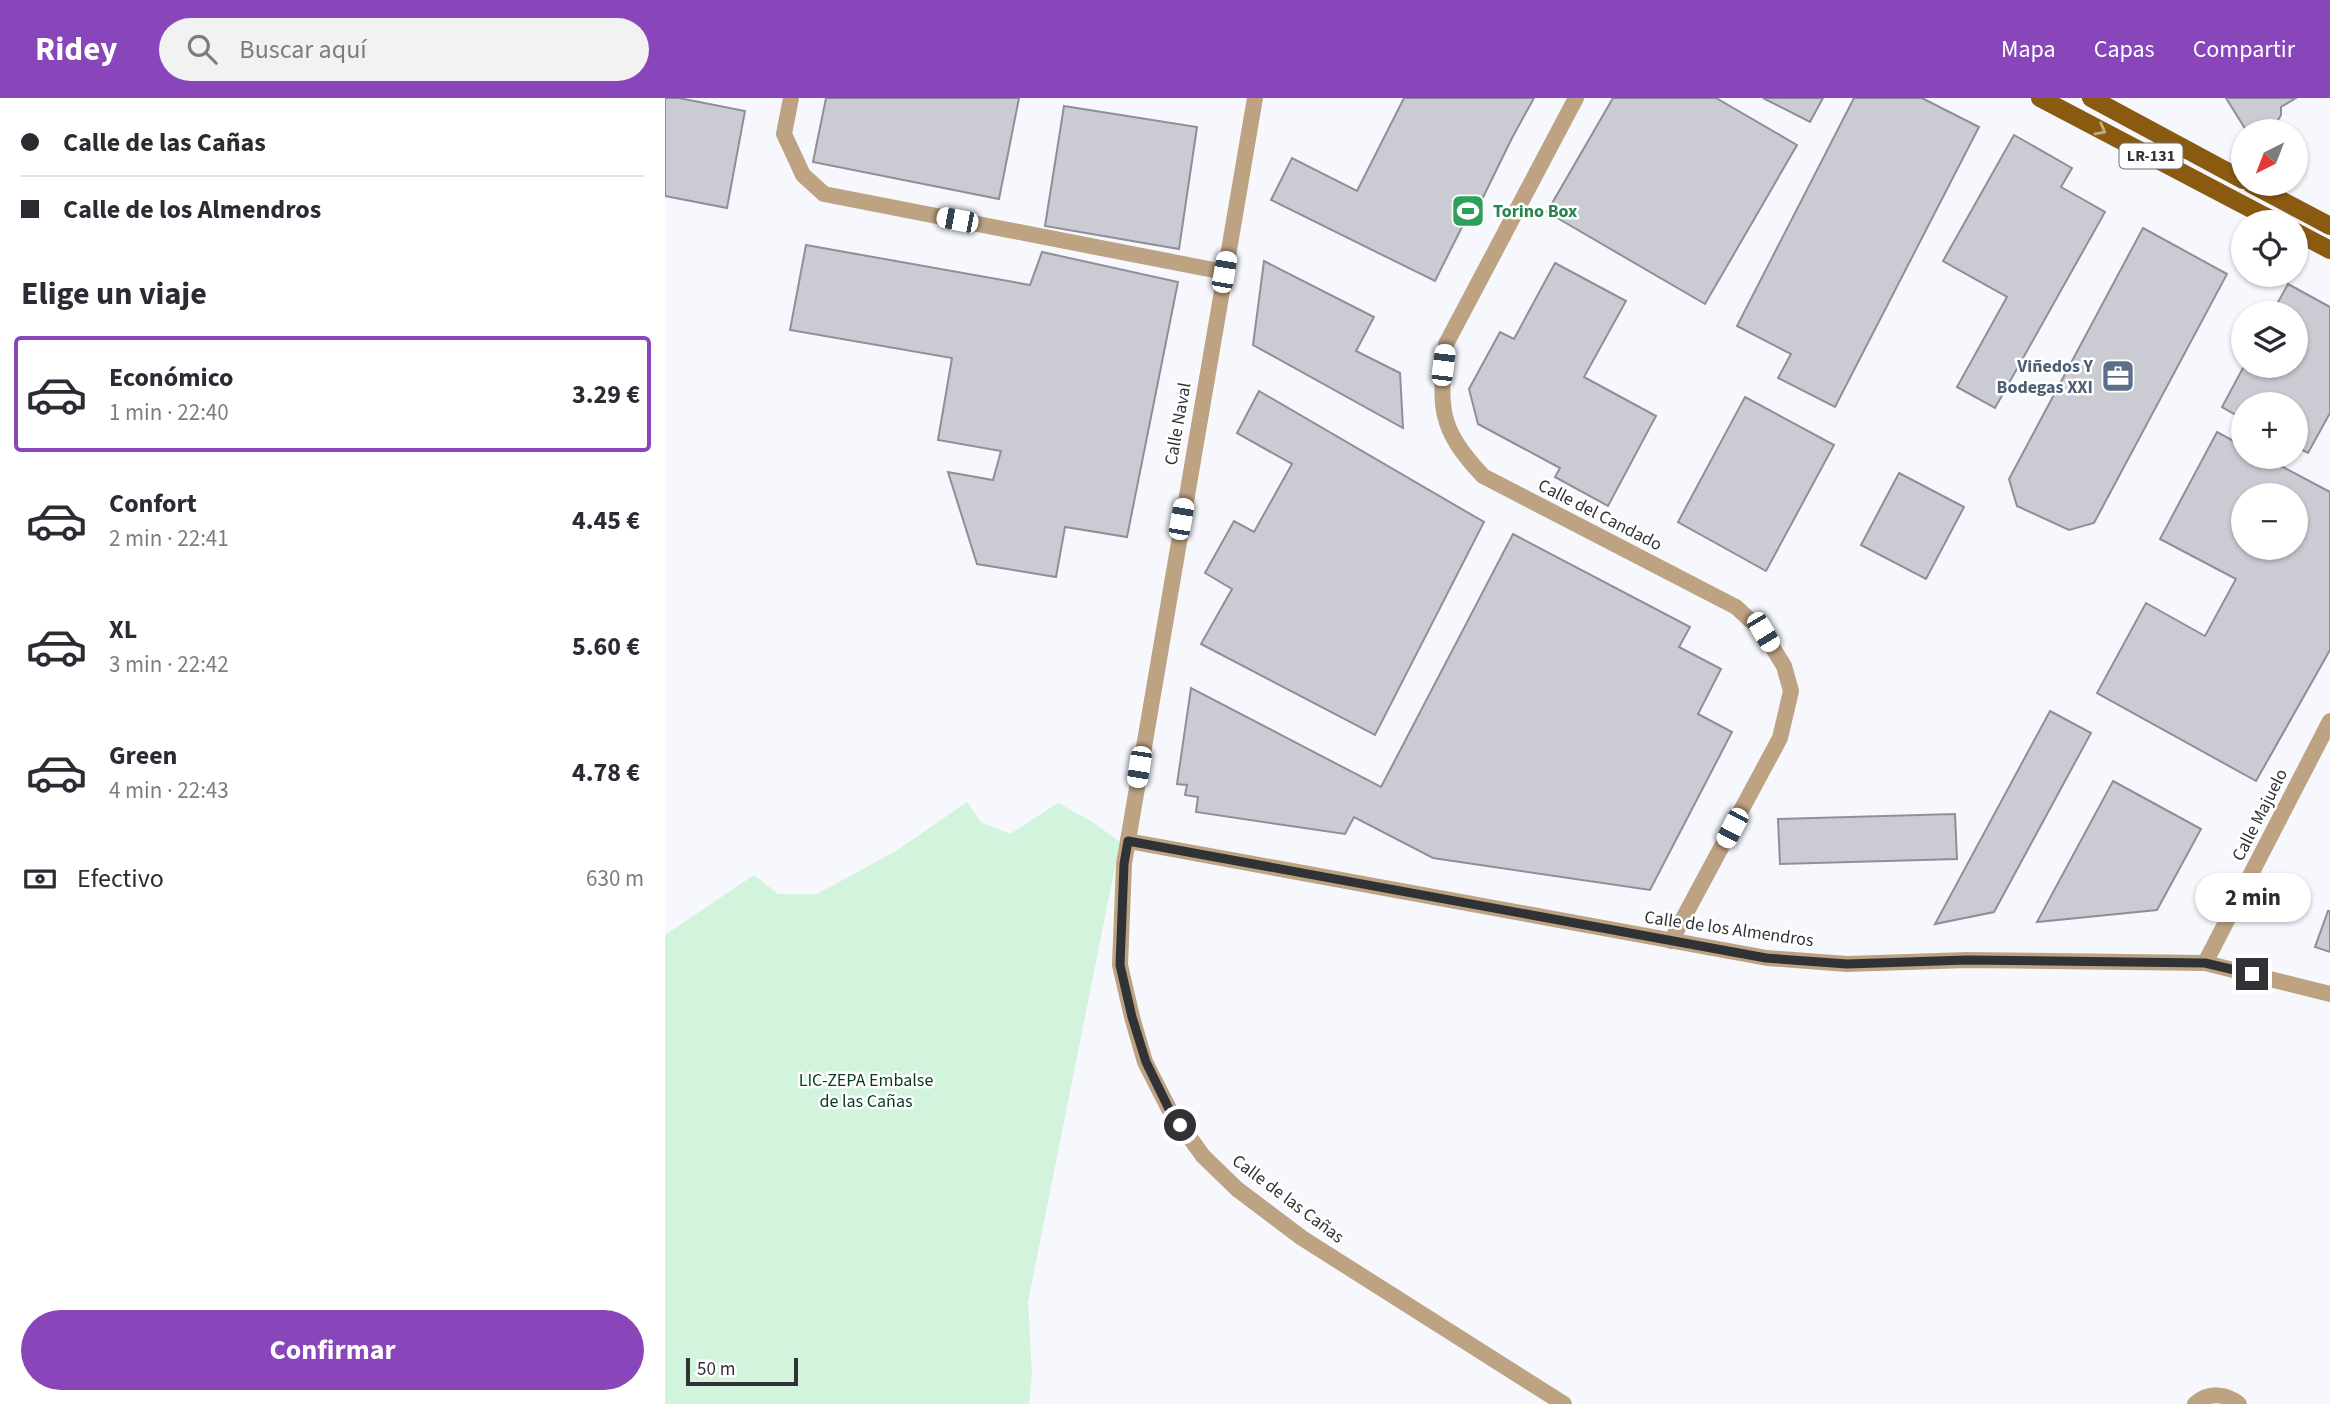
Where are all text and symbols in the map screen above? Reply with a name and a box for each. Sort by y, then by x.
search box [159,18,649,81]
text: Ridey [35,26,117,73]
icon: search [183,30,221,68]
text: Buscar aquí [239,31,367,68]
text: Mapa [2001,32,2056,67]
text: Capas [2094,32,2155,67]
text: Compartir [2193,32,2295,67]
north arrow [2231,119,2308,196]
map controls [2231,119,2308,560]
one-way arrow [2094,122,2106,135]
text: Calle de las Cañas [63,124,266,161]
road number: LR-131 [2119,144,2183,169]
text: Calle de los Almendros [63,191,321,228]
sports icon: Torino Box [1449,192,1487,230]
place label: Torino Box [1493,199,1577,224]
car [935,206,980,234]
button: locate [2231,210,2308,287]
car [1211,249,1238,295]
text: Elige un viaje [21,271,207,317]
button: layers [2231,301,2308,378]
car [1431,343,1456,387]
place label: Viñedos Y Bodegas XXI [1997,354,2094,400]
office icon: Viñedos Y Bodegas XXI [2099,357,2137,395]
text: Económico [109,359,234,396]
icon: car [25,363,88,426]
text: 3.29 € [572,376,640,413]
street label: Calle Naval [1158,381,1198,467]
button: + [2231,392,2308,469]
text: 1 min · 22:40 [109,396,229,429]
street label: Calle del Candado [1534,473,1666,557]
button: − [2231,483,2308,560]
text: Confort [109,485,197,522]
icon: car [25,489,88,552]
car [1168,496,1195,542]
text: 4.45 € [572,502,640,539]
text: 2 min · 22:41 [109,522,229,555]
car [1744,609,1783,655]
text: XL [109,611,137,648]
icon: car [25,615,88,678]
text: 5.60 € [572,628,640,665]
text: 3 min · 22:42 [109,648,229,681]
text: Green [109,737,177,774]
icon: car [25,741,88,804]
car [1126,745,1153,789]
text: 4.78 € [572,754,640,791]
street label: Calle Majuelo [2226,764,2294,866]
text: 4 min · 22:43 [109,774,229,807]
car [1713,805,1752,851]
icon: cash [21,860,59,898]
text: Efectivo [77,860,164,897]
text: 630 m [586,862,644,895]
callout: 2 min [2194,872,2310,922]
text: 2 min [2225,881,2281,914]
street label: Calle de los Almendros [1643,905,1815,953]
route end [2236,958,2268,990]
park label: LIC-ZEPA Embalse de las Cañas [799,1068,933,1114]
route start [1164,1109,1196,1141]
street label: Calle de las Cañas [1227,1149,1349,1249]
button: Confirmar [21,1310,644,1390]
scale bar [686,1355,798,1387]
text: 50 m [697,1356,735,1383]

